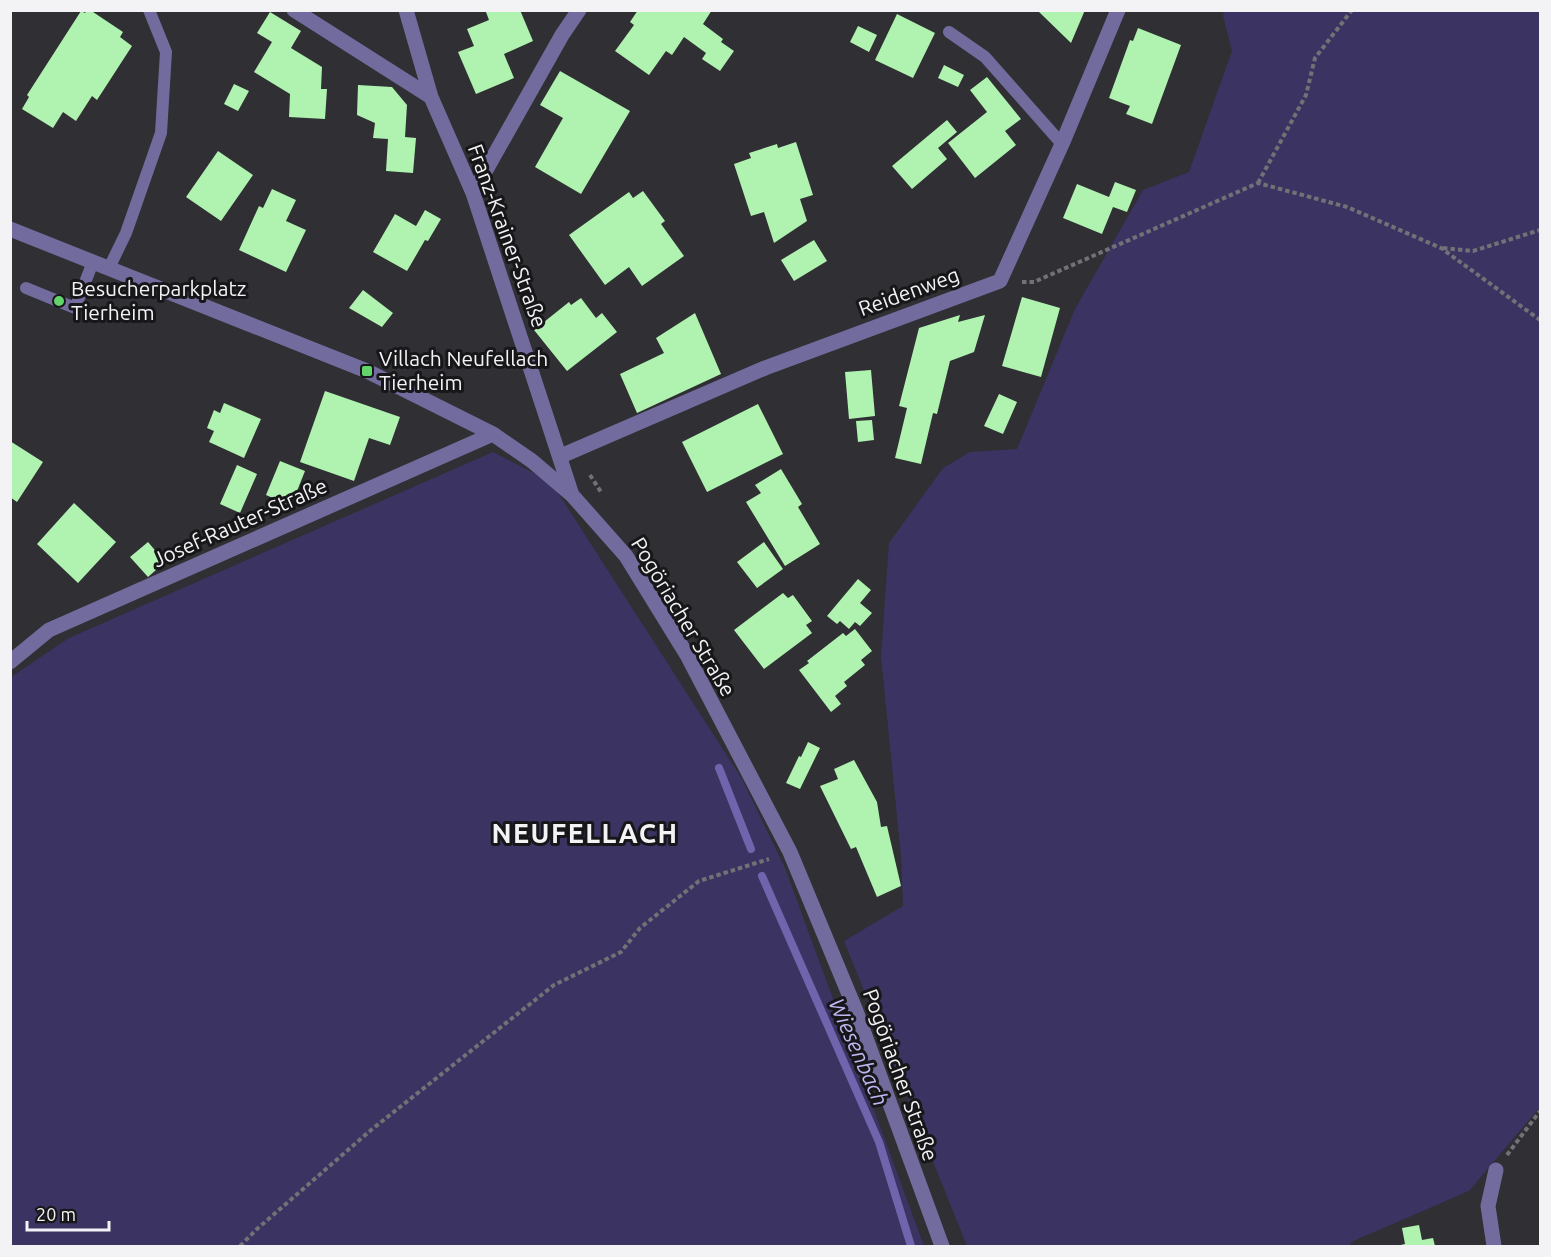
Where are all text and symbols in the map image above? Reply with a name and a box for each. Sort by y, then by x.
street label: Franz-Krainer-Straße [464,141,552,331]
street label: Reidenweg [855,262,962,320]
place label: Besucherparkplatz Tierheim [71,276,247,324]
marker: Besucherparkplatz Tierheim [52,294,66,308]
place label: Villach Neufellach Tierheim [379,346,548,394]
marker: Villach Neufellach Tierheim [360,364,374,378]
street label: Josef-Rauter-Straße [149,473,331,571]
street label: Pogöriacher Straße [627,533,741,700]
district label: NEUFELLACH [491,818,679,848]
street label: Pogöriacher Straße [859,985,943,1164]
water label: Wiesenbach [825,994,894,1109]
scale bar [27,1194,110,1232]
text: 20 m [36,1204,76,1224]

